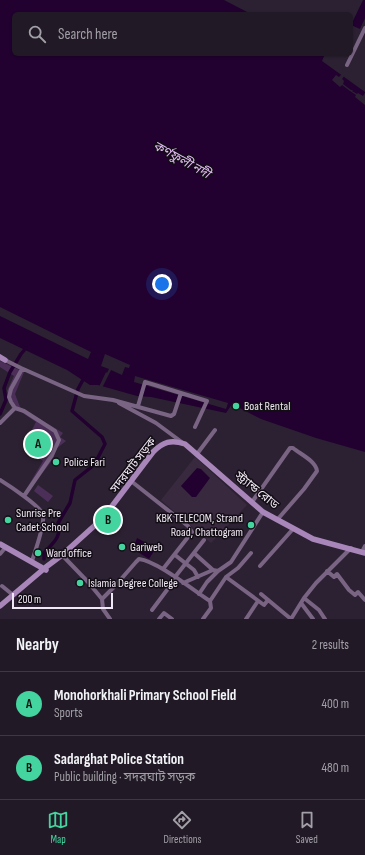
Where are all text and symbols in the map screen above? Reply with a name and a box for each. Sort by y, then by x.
search box [12,12,353,56]
icon: search [26,23,48,45]
text: Search here [58,25,118,44]
water label: কর্ণফুলী নদী [150,138,215,183]
your location [152,274,172,294]
place label: Boat Rental [244,399,290,414]
marker: Boat Rental [231,401,241,411]
pin: A [25,429,51,459]
street label: সদরঘাট সড়ক [106,434,160,497]
place label: Police Fari [64,455,105,470]
marker: Police Fari [51,457,61,467]
street label: স্ট্র্যান্ড রোড [231,467,282,513]
pin: B [95,505,121,535]
place label: Sunrise Pre Cadet School [16,506,69,535]
place label: KBK TELECOM, Strand Road, Chattogram [156,511,243,540]
marker: Sunrise Pre Cadet School [3,515,13,525]
marker: KBK TELECOM, Strand Road, Chattogram [246,520,256,530]
place label: Gariweb [130,540,163,555]
marker: Gariweb [117,542,127,552]
place label: Ward office [46,546,92,561]
marker: Ward office [33,548,43,558]
place label: Islamia Degree College [88,576,178,591]
marker: Islamia Degree College [75,578,85,588]
scale bar [12,591,113,610]
text: 200 m [18,593,41,606]
text: Nearby [16,635,59,655]
text: 2 results [312,637,349,653]
text: Monohorkhali Primary School Field [54,686,236,705]
text: A [26,696,32,712]
text: 400 m [322,696,349,712]
text: Sports [54,705,83,721]
text: Sadarghat Police Station [54,750,184,769]
text: B [26,760,32,776]
text: 480 m [322,760,349,776]
text: Public building · সদরঘাট সড়ক [54,769,195,785]
tab: Map [47,809,69,846]
tab: Directions [164,809,201,846]
tab: Saved [296,809,318,846]

